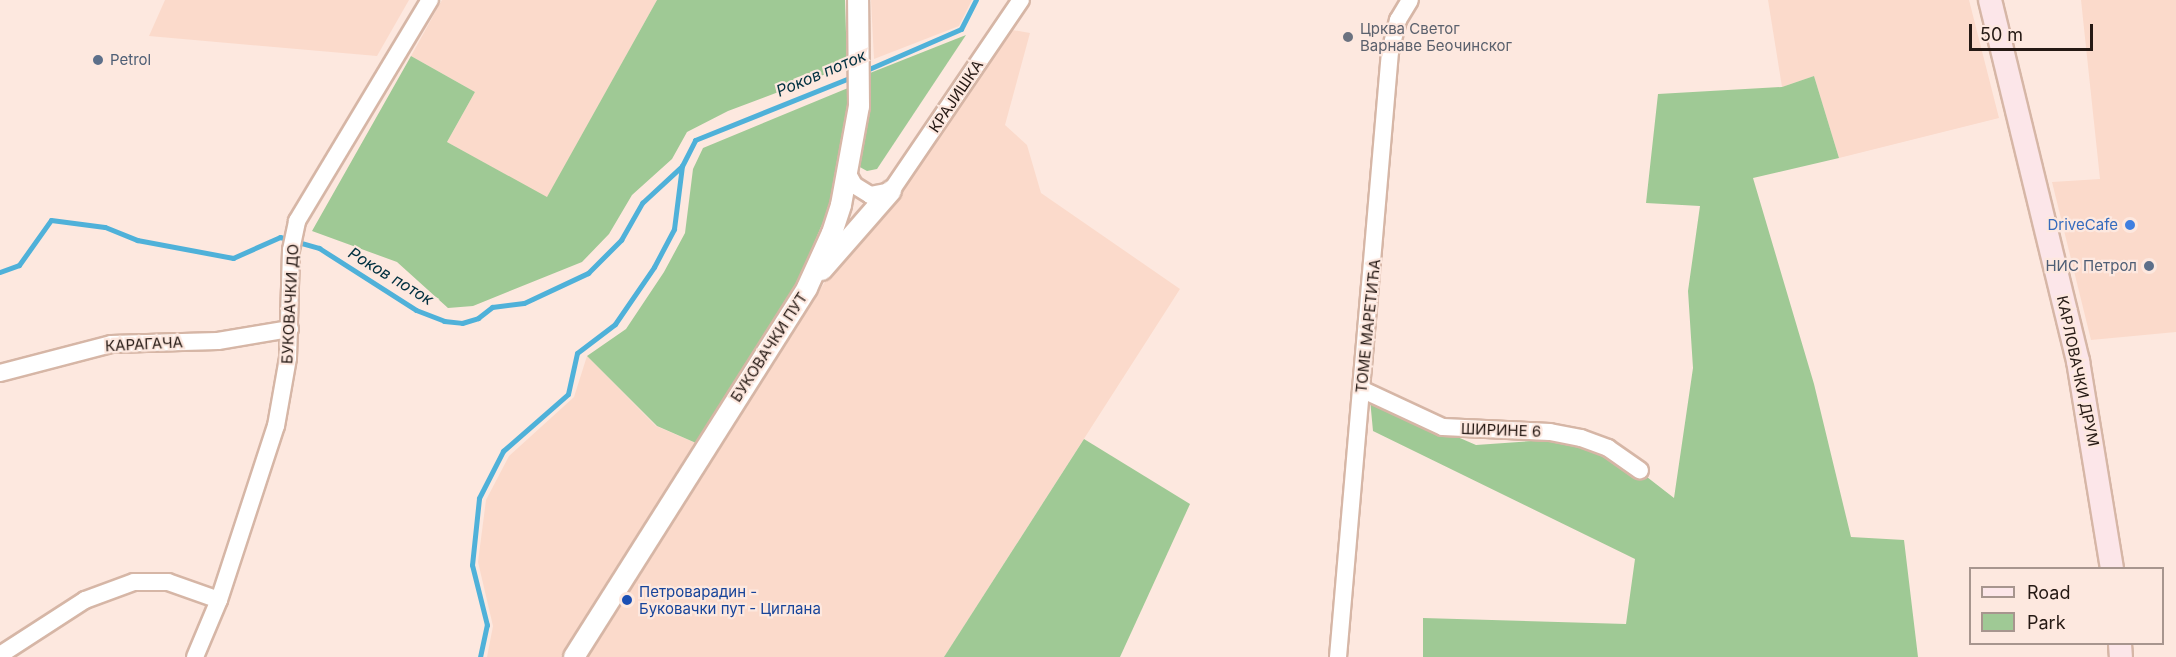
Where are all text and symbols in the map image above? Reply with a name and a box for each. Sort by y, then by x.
scale bar [1972,12,2096,50]
place label: Црква Светог Варнаве Беочинског [1360,19,1512,54]
text: 50 m [1980,24,2023,45]
marker: Црква Светог Варнаве Беочинског [1341,30,1355,44]
water label: Роков поток [773,45,869,101]
place label: Petrol [110,51,151,69]
marker: Petrol [91,53,105,67]
street label: КРАЈИШКА [925,56,987,136]
place label: DriveCafe [2048,216,2118,234]
marker: DriveCafe [2123,218,2137,232]
water label: Роков поток [345,243,437,309]
street label: БУКОВАЧКИ ДО [278,244,302,364]
place label: НИС Петрол [2045,257,2137,275]
street label: ТОМЕ МАРЕТИЋА [1352,258,1384,394]
marker: НИС Петрол [2142,259,2156,273]
street label: БУКОВАЧКИ ПУТ [727,289,811,405]
street label: КАРЛОВАЧКИ ДРУМ [2053,294,2103,448]
street label: КАРАГАЧА [105,333,183,355]
street label: ШИРИНЕ 6 [1461,420,1541,440]
legend [1969,567,2164,645]
place label: Петроварадин - Буковачки пут - Циглана [639,582,821,617]
text: Road [2027,582,2070,603]
marker: Петроварадин - Буковачки пут - Циглана [620,593,634,607]
text: Park [2027,612,2066,633]

